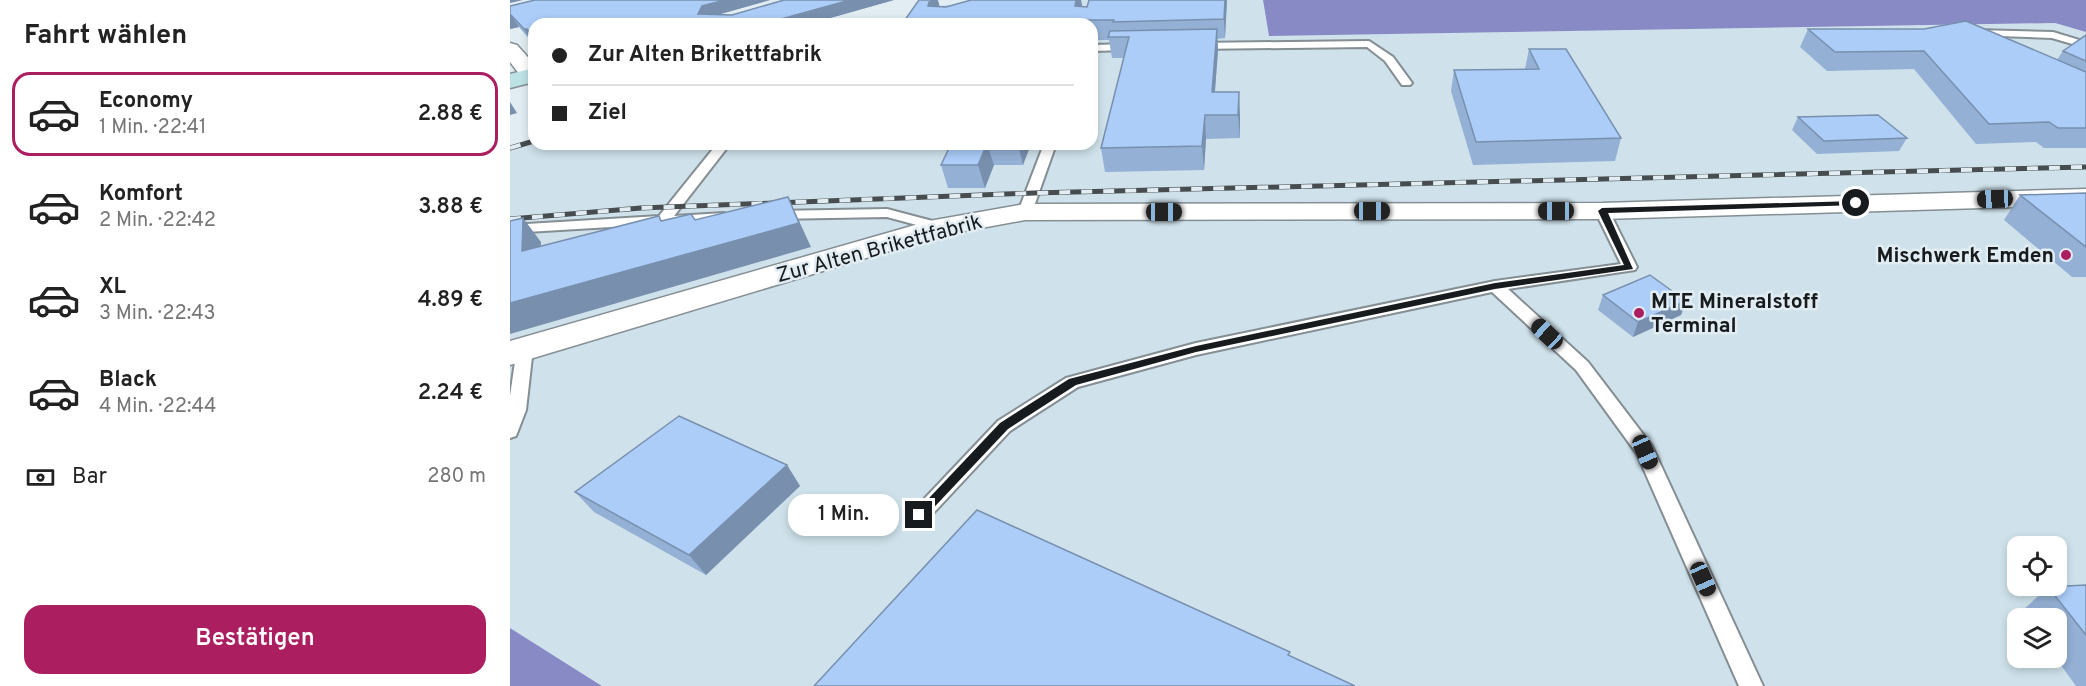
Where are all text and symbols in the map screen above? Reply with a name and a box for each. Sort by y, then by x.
text: Fahrt wählen [24,19,187,53]
text: Zur Alten Brikettfabrik [588,42,822,69]
icon: car [27,87,81,141]
text: Economy [99,88,193,115]
text: Ziel [588,100,627,127]
text: 2.88 € [418,101,483,128]
text: 1 Min. · 22:41 [99,115,206,141]
icon: car [27,180,81,234]
text: Komfort [99,181,183,208]
route start [1842,189,1869,216]
car [1977,189,2013,209]
text: 3.88 € [418,194,483,221]
car [1354,202,1390,220]
car [1538,202,1574,220]
car [1146,203,1182,221]
text: 2 Min. · 22:42 [99,208,216,234]
street label: Zur Alten Brikettfabrik [774,209,985,290]
place label: Mischwerk Emden [1876,243,2054,270]
marker: Mischwerk Emden [2059,248,2073,262]
icon: car [27,273,81,327]
text: XL [99,274,126,301]
text: 4.89 € [418,287,483,314]
place label: MTE Mineralstoff Terminal [1651,289,1819,340]
text: 3 Min. · 22:43 [99,301,216,327]
marker: MTE Mineralstoff Terminal [1632,306,1646,320]
car [1528,315,1566,353]
icon: car [27,366,81,420]
text: Black [99,367,157,394]
text: 2.24 € [418,380,483,407]
text: 4 Min. · 22:44 [99,394,216,420]
car [1629,432,1661,472]
icon: cash [24,461,57,494]
text: Bar [72,464,107,491]
text: 280 m [427,464,486,490]
callout: 1 Min. [787,494,898,536]
route end [905,501,932,528]
text: 1 Min. [818,502,869,528]
map controls [2007,536,2067,668]
button: locate [2007,536,2067,596]
car [1687,559,1719,599]
button: Bestätigen [24,605,486,674]
button: layers [2007,608,2067,668]

